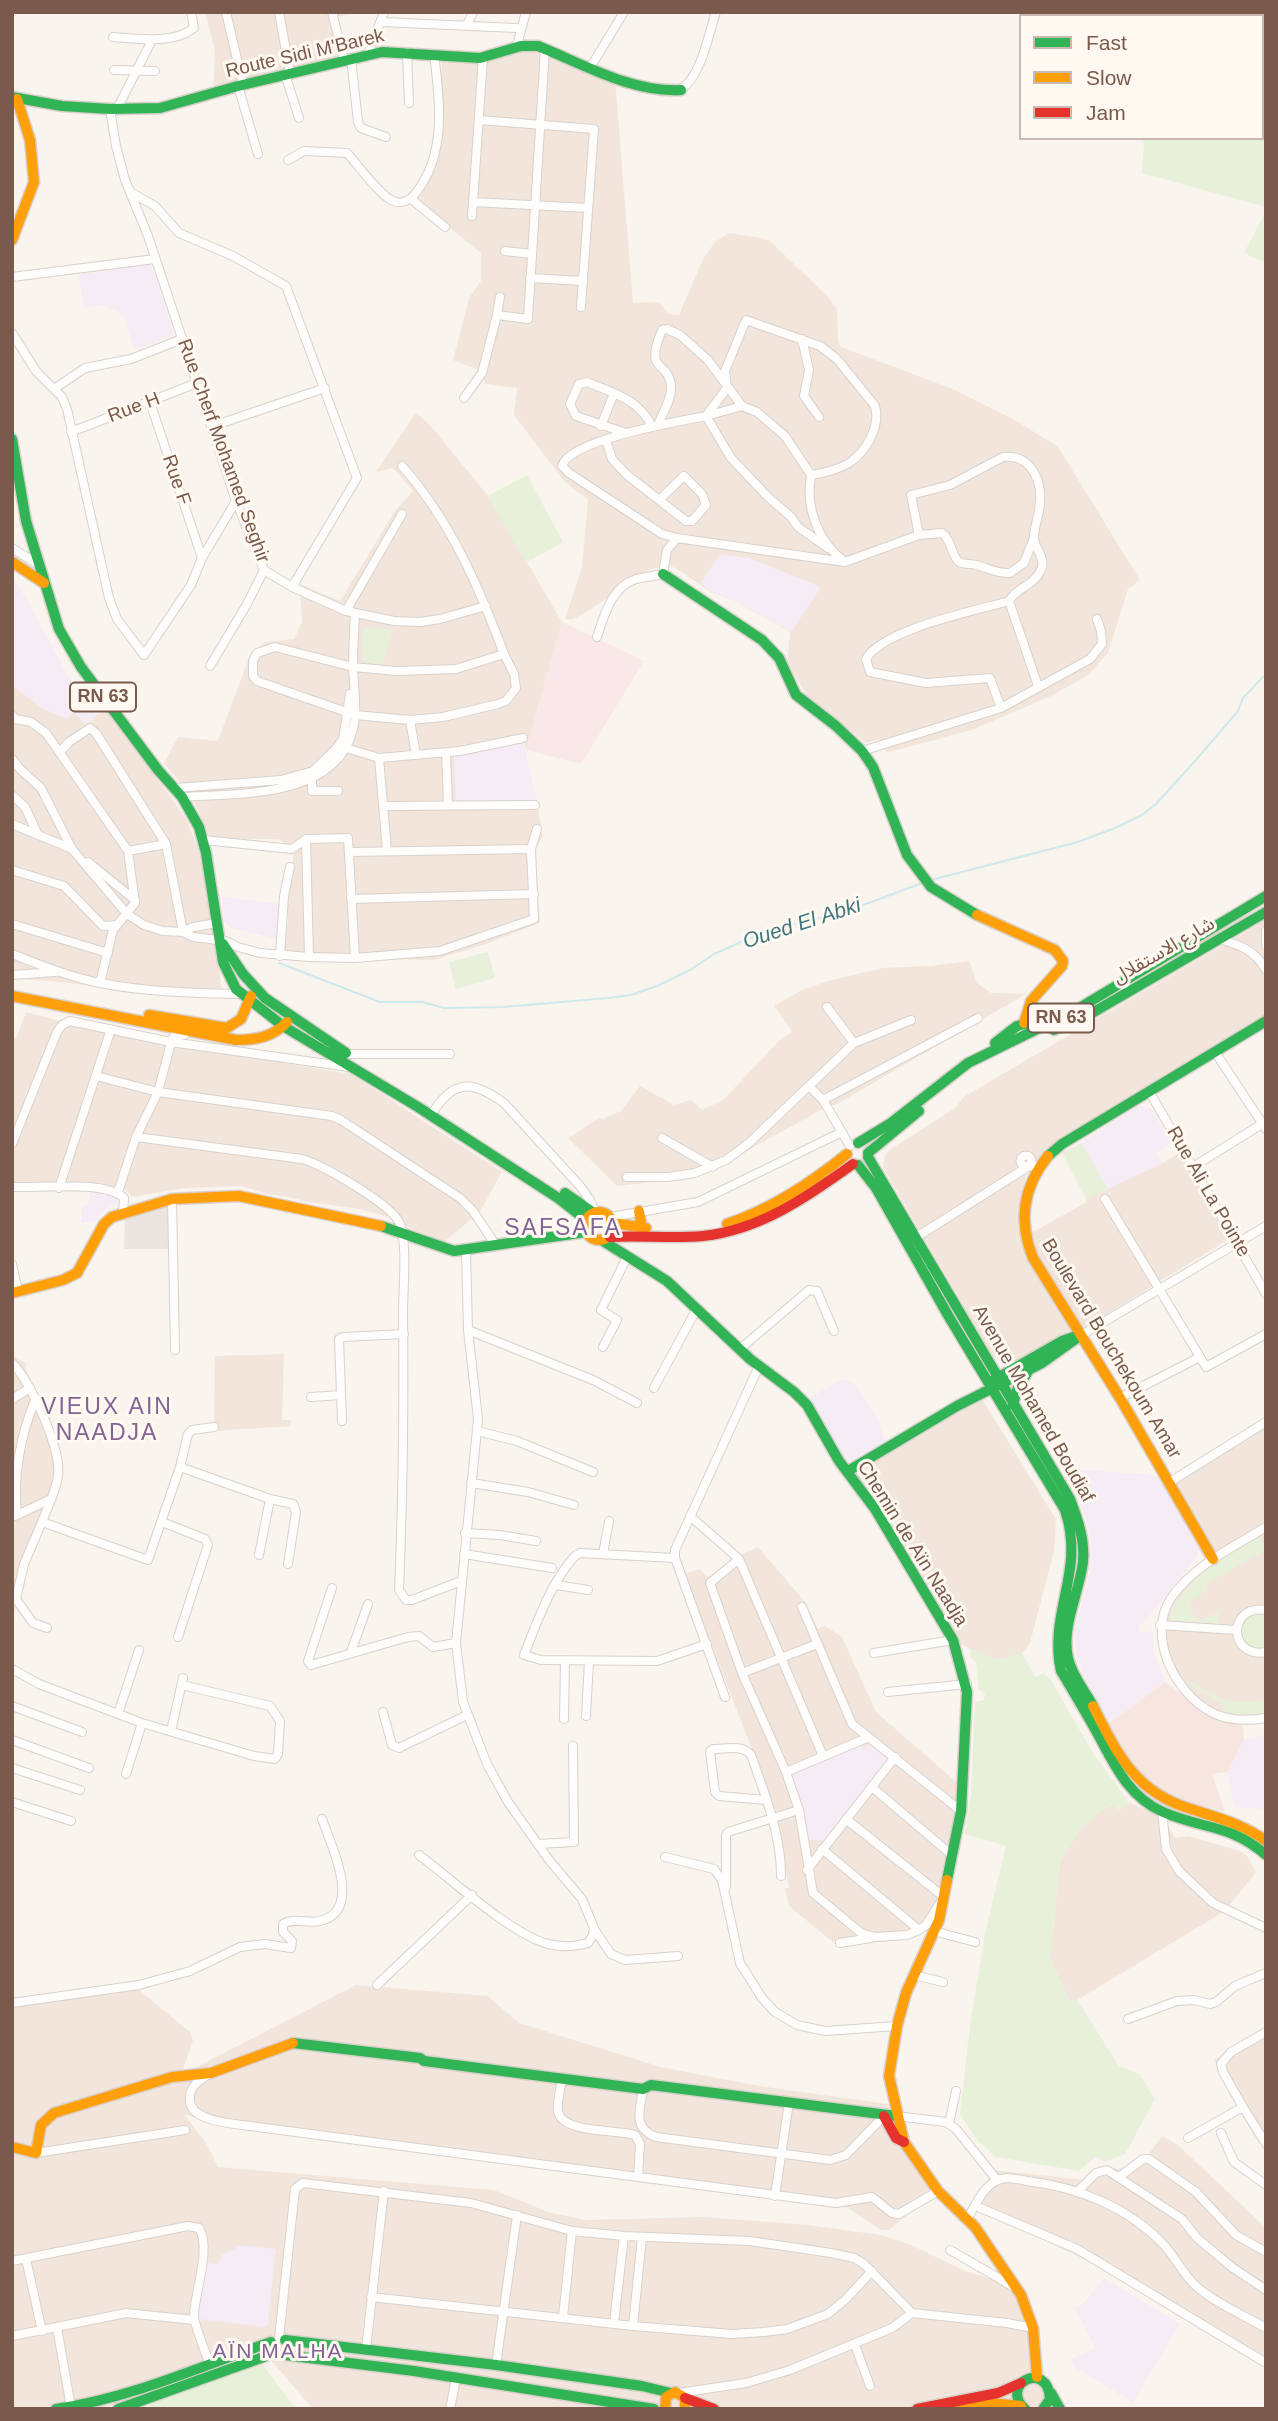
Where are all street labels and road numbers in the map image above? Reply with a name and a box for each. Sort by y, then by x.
street label: Route Sidi M'Barek [223,25,387,83]
street label: Rue Cherf Mohamed Seghir [172,336,274,566]
street label: Rue H [105,388,163,428]
street label: Rue F [157,452,195,508]
road number: RN 63 [70,682,136,712]
street label: شارع الاستقلال [1109,913,1219,989]
road number: RN 63 [1028,1003,1094,1032]
street label: Rue Ali La Pointe [1161,1123,1255,1261]
street label: Boulevard Bouchekoum Amar [1036,1235,1186,1463]
street label: Avenue Mohamed Boudiaf [967,1301,1099,1507]
street label: Chemin de Aïn Naadja [852,1457,972,1631]

